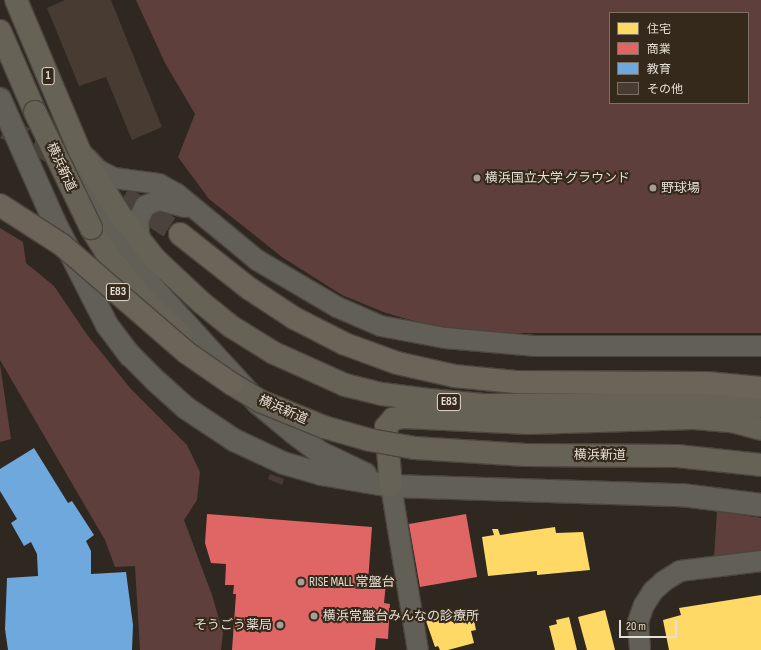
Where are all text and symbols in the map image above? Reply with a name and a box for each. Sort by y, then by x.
legend [609,12,749,104]
text: 住宅 [647,22,671,37]
text: 商業 [647,42,671,57]
text: 教育 [647,62,671,77]
road number: 1 [41,66,55,86]
text: その他 [647,82,683,97]
street label: 横浜新道 [43,140,79,194]
place label: 横浜国立大学 グラウンド [485,170,630,186]
marker: 横浜国立大学 グラウンド [472,173,482,183]
place label: 野球場 [661,180,700,196]
marker: 野球場 [648,183,658,193]
road number: E83 [105,282,131,302]
street label: 横浜新道 [256,392,310,428]
road number: E83 [436,392,462,412]
street label: 横浜新道 [574,447,626,463]
place label: RISE MALL 常盤台 [309,574,395,590]
marker: RISE MALL 常盤台 [296,577,306,587]
place label: 横浜常盤台みんなの診療所 [323,608,479,624]
marker: 横浜常盤台みんなの診療所 [308,610,320,622]
scale bar [621,612,679,638]
place label: そうごう薬局 [194,617,272,633]
text: 20 m [626,619,646,634]
marker: そうごう薬局 [275,620,285,630]

